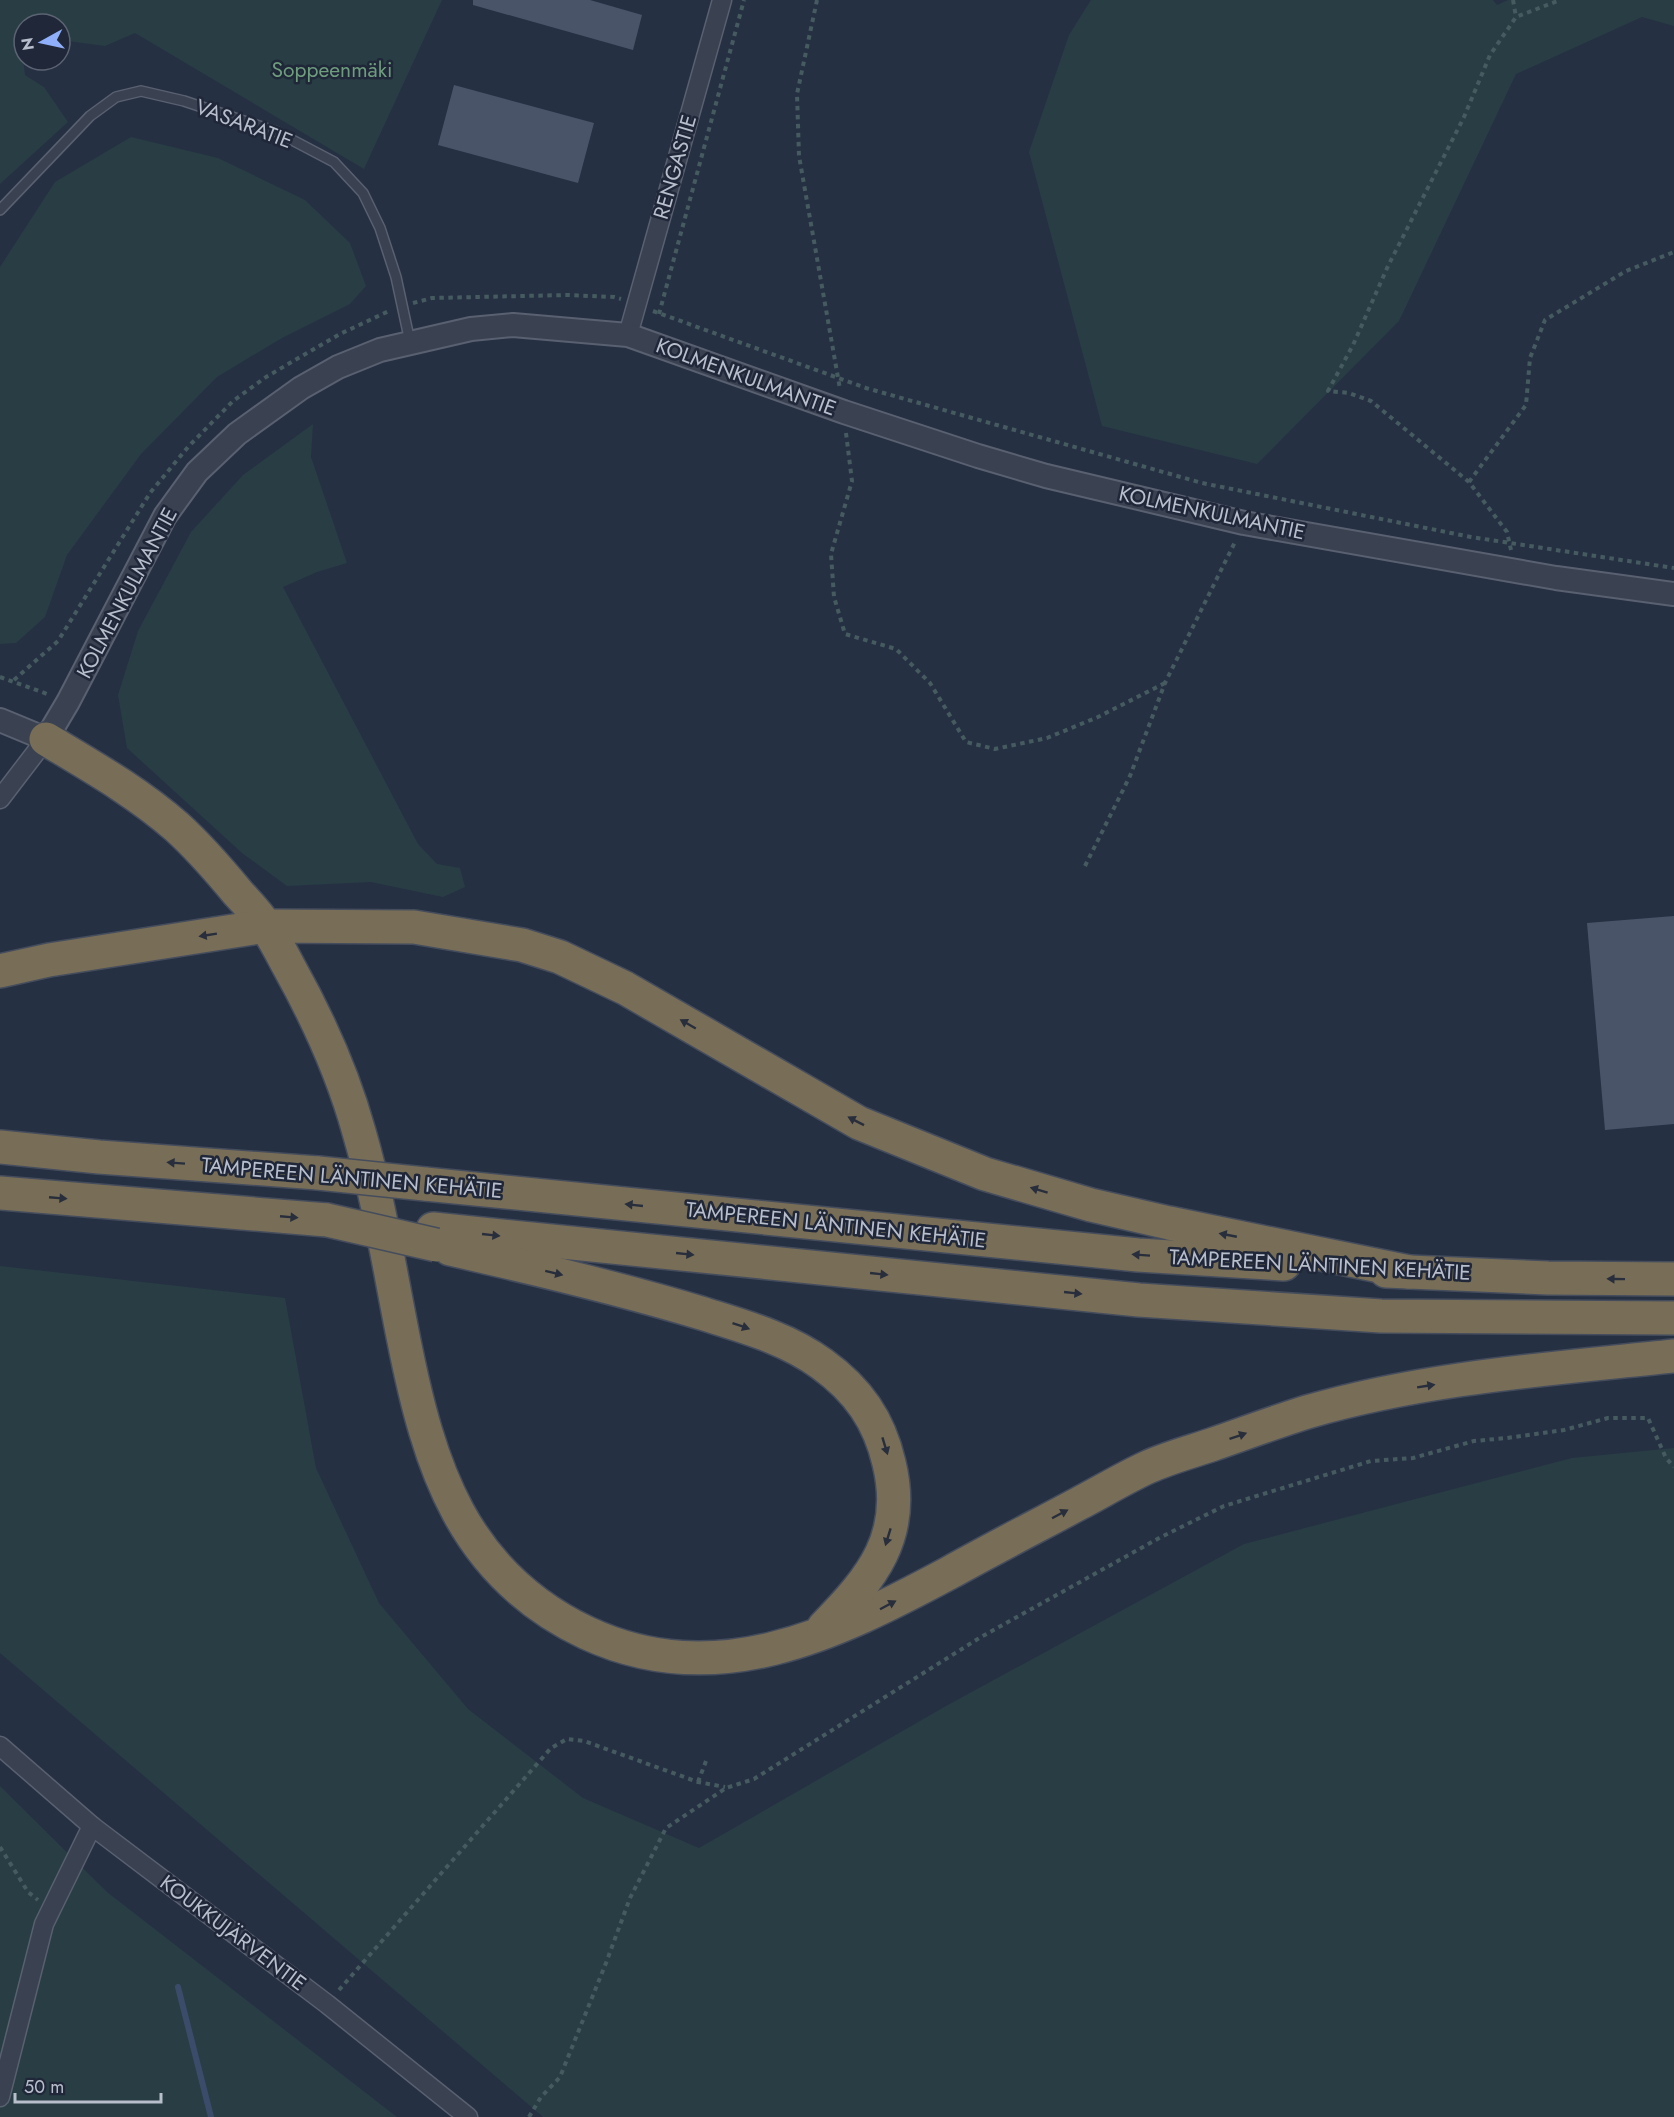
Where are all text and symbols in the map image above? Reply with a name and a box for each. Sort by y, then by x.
north arrow [12,12,72,72]
text: N [15,36,40,52]
park label: Soppeenmäki [272,55,392,85]
street label: VASARATIE [191,92,297,156]
street label: RENGASTIE [646,111,704,223]
street label: KOLMENKULMANTIE [652,330,840,424]
street label: KOLMENKULMANTIE [1116,479,1308,547]
street label: KOLMENKULMANTIE [69,502,185,684]
one-way arrow [199,931,218,940]
one-way arrow [679,1019,696,1029]
one-way arrow [848,1117,865,1126]
street label: TAMPEREEN LÄNTINEN KEHÄTIE [200,1150,504,1206]
one-way arrow [166,1158,185,1168]
one-way arrow [1030,1185,1048,1194]
one-way arrow [49,1193,68,1202]
street label: TAMPEREEN LÄNTINEN KEHÄTIE [684,1194,988,1256]
one-way arrow [624,1200,643,1210]
one-way arrow [280,1212,299,1222]
one-way arrow [482,1230,501,1240]
one-way arrow [1219,1230,1237,1240]
street label: TAMPEREEN LÄNTINEN KEHÄTIE [1168,1242,1472,1288]
one-way arrow [676,1250,695,1259]
one-way arrow [1132,1250,1151,1259]
one-way arrow [545,1268,563,1278]
one-way arrow [870,1269,889,1279]
one-way arrow [1606,1274,1625,1284]
one-way arrow [1064,1289,1083,1298]
one-way arrow [733,1322,751,1331]
one-way arrow [1417,1381,1436,1390]
one-way arrow [1229,1431,1247,1440]
one-way arrow [880,1437,890,1455]
one-way arrow [1051,1509,1068,1518]
one-way arrow [883,1528,892,1546]
one-way arrow [879,1600,896,1610]
street label: KOUKKUJÄRVENTIE [154,1868,312,1998]
scale bar [15,2066,160,2104]
text: 50 m [24,2074,64,2100]

